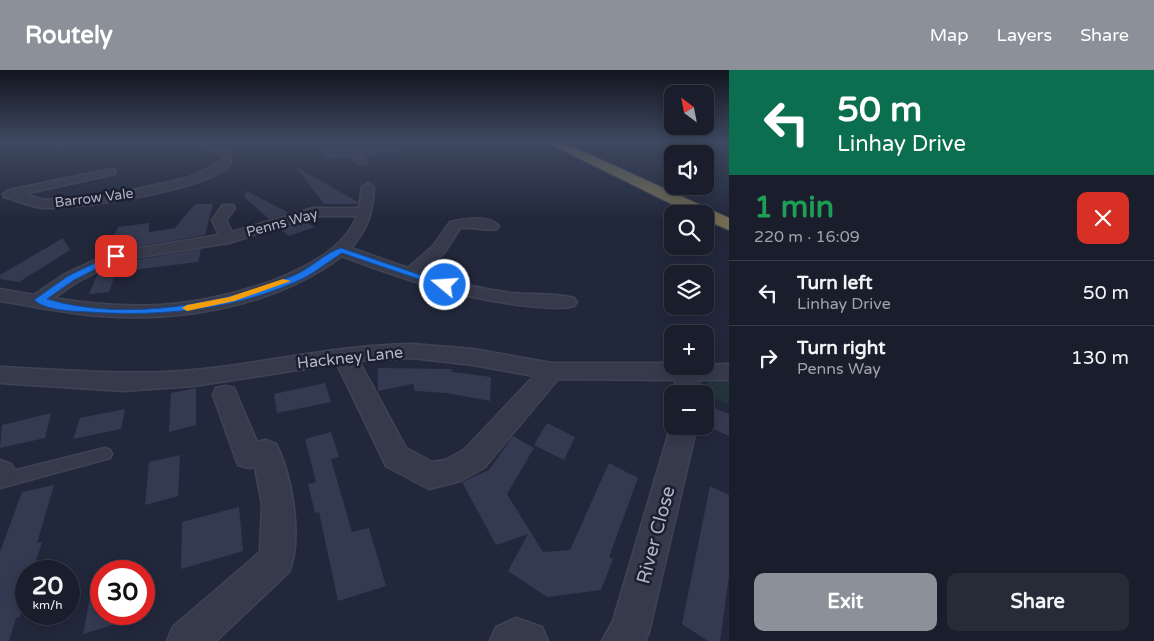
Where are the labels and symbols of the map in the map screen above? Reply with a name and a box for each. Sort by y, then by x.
north arrow [664,85,714,135]
street label: Barrow Vale [54,185,135,211]
street label: Penns Way [244,205,320,241]
pin [95,235,137,277]
position arrow [418,258,470,310]
street label: Hackney Lane [296,342,404,374]
street label: River Close [632,484,680,586]
speed limit sign: 30 [90,560,155,625]

